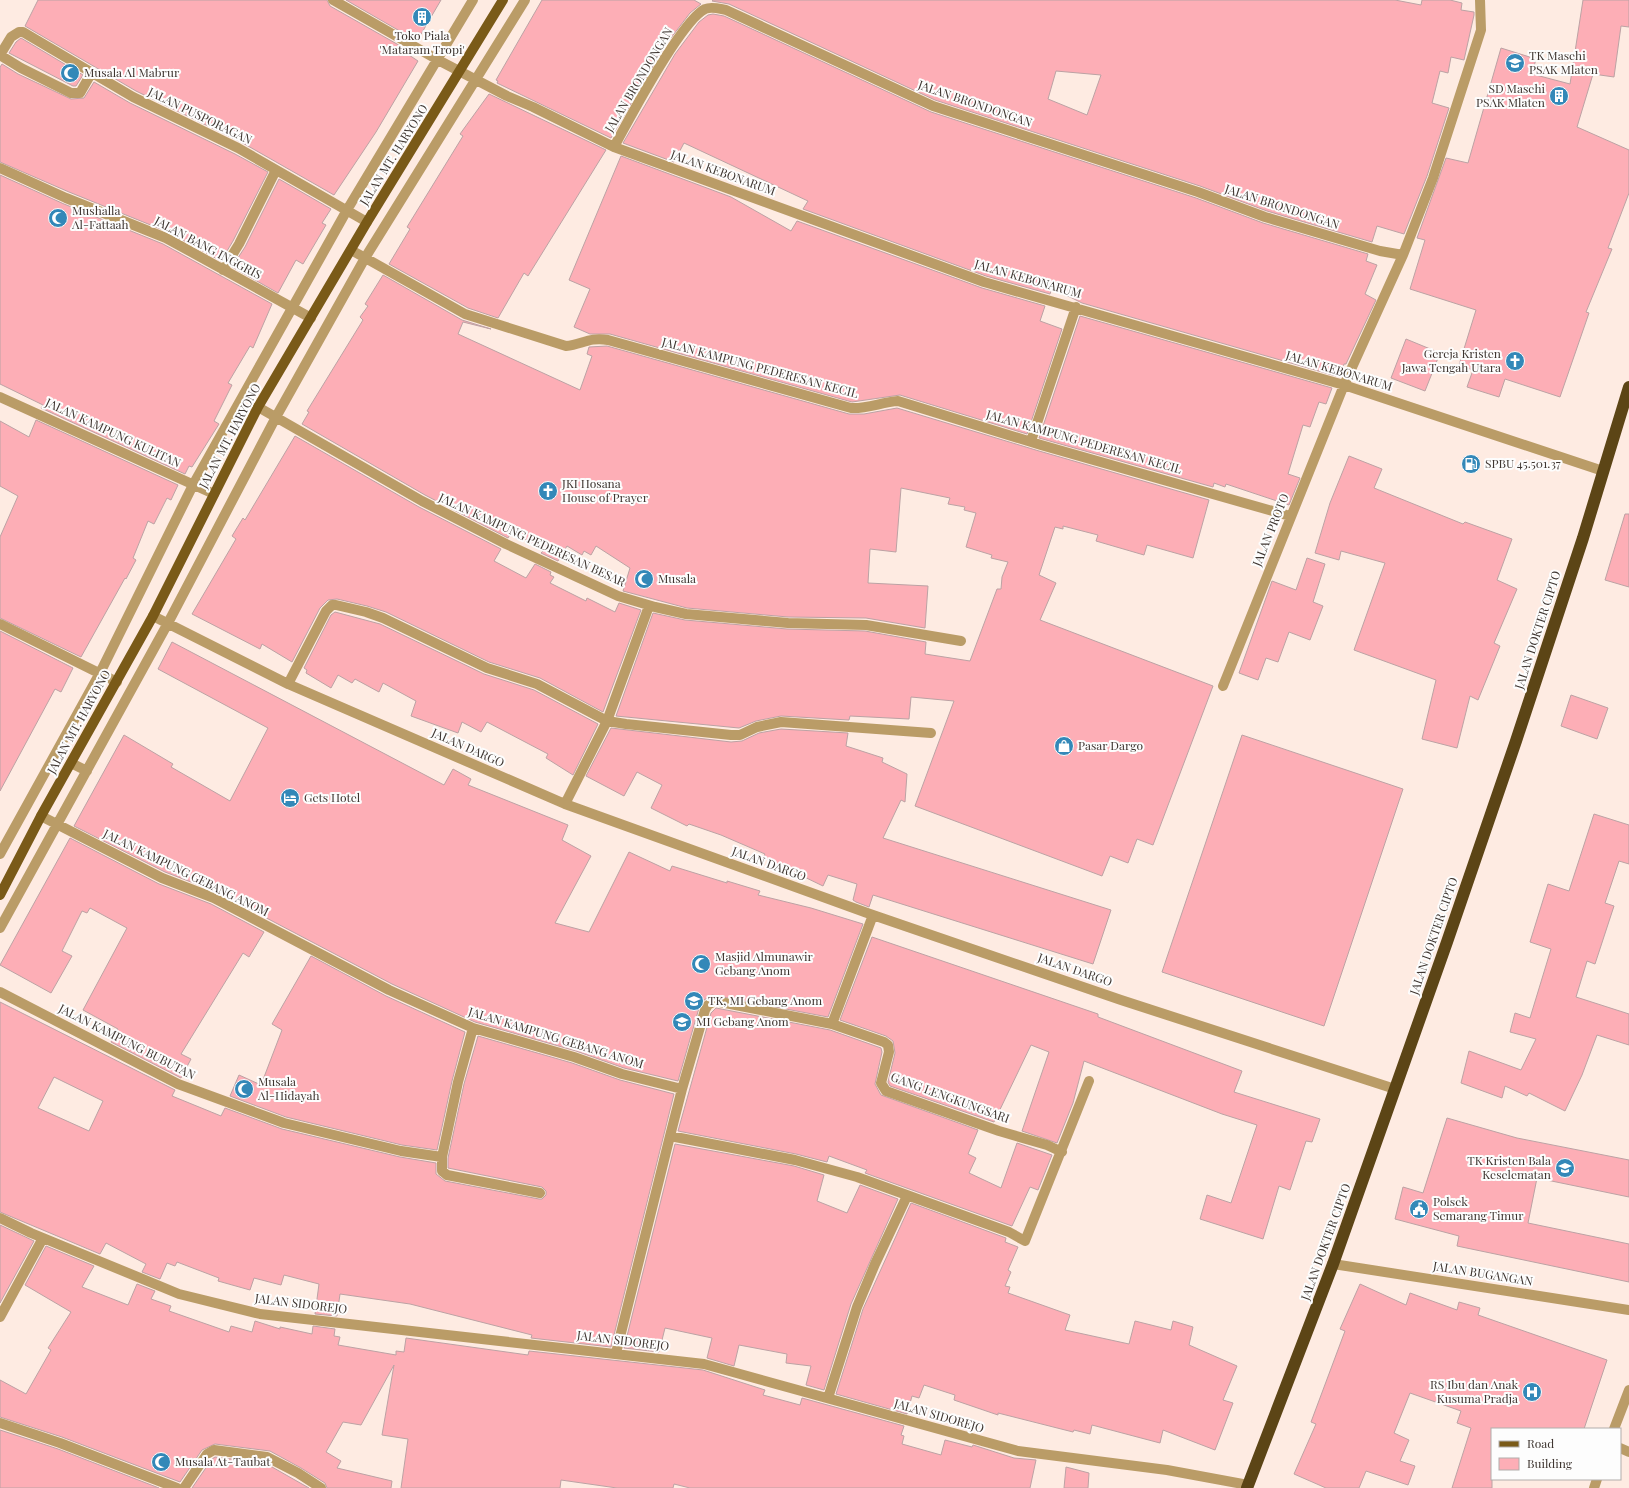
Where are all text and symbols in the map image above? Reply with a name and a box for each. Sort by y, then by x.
building icon: Toko Piala 'Mataram Tropi' [411,6,433,28]
street label: JALAN BRONDONGAN [600,24,676,136]
place label: Toko Piala 'Mataram Tropi' [379,27,465,57]
place label: TK Masehi PSAK Mlaten [1529,47,1598,77]
school or university icon: TK Masehi PSAK Mlaten [1504,52,1526,74]
mosque icon: Musala Al Mabrur [59,62,81,84]
place label: Musala Al Mabrur [84,64,180,80]
street label: JALAN BRONDONGAN [915,76,1035,130]
place label: SD Masehi PSAK Mlaten [1476,80,1545,110]
street label: JALAN PUSPORAGAN [145,83,256,147]
building icon: SD Masehi PSAK Mlaten [1548,85,1570,107]
street label: JALAN MT. HARYONO [355,101,431,209]
street label: JALAN KEBONARUM [668,145,778,198]
street label: JALAN BRONDONGAN [1222,180,1342,232]
place label: Mushalla Al-Fattaah [71,202,129,232]
mosque icon: Mushalla Al-Fattaah [47,207,69,229]
street label: JALAN BANG INGGRIS [151,212,265,282]
street label: JALAN KEBONARUM [972,255,1084,301]
street label: JALAN KAMPUNG PEDERESAN KECIL [659,333,860,401]
place label: Gereja Kristen Jawa Tengah Utara [1401,345,1501,375]
street label: JALAN KEBONARUM [1283,346,1394,394]
church icon: Gereja Kristen Jawa Tengah Utara [1504,350,1526,372]
street label: JALAN MT. HARYONO [194,380,264,492]
street label: JALAN KAMPUNG KULITAN [42,393,184,471]
street label: JALAN KAMPUNG PEDERESAN KECIL [984,405,1184,477]
fuel station icon: SPBU 45.501.37 [1460,453,1482,475]
place label: SPBU 45.501.37 [1485,455,1561,471]
place label: JKI Hosana House of Prayer [561,475,649,505]
church icon: JKI Hosana House of Prayer [537,480,559,502]
street label: JALAN KAMPUNG PEDERESAN BESAR [436,488,629,590]
street label: JALAN PROTO [1248,491,1292,569]
mosque icon: Musala [633,568,655,590]
street label: JALAN DOKTER CIPTO [1510,568,1564,692]
place label: Musala [658,570,696,586]
street label: JALAN MT. HARYONO [42,666,113,777]
street label: JALAN DARGO [429,724,507,770]
shop icon: Pasar Dargo [1053,735,1075,757]
place label: Pasar Dargo [1078,737,1143,753]
hotel icon: Gets Hotel [279,787,301,809]
place label: Gets Hotel [304,789,361,805]
street label: JALAN KAMPUNG GEBANG ANOM [100,824,272,919]
street label: JALAN DARGO [729,842,809,884]
street label: JALAN DOKTER CIPTO [1405,875,1461,998]
place label: Masjid Almunawir Gebang Anom [715,948,813,978]
street label: JALAN DARGO [1035,948,1115,989]
mosque icon: Masjid Almunawir Gebang Anom [690,953,712,975]
school or university icon: TK, MI Gebang Anom [683,990,705,1012]
place label: TK, MI Gebang Anom [708,992,822,1008]
street label: JALAN KAMPUNG BUBUTAN [55,999,199,1083]
street label: JALAN KAMPUNG GEBANG ANOM [466,1002,646,1071]
school or university icon: MI Gebang Anom [671,1011,693,1033]
place label: MI Gebang Anom [696,1013,789,1029]
street label: GANG LENGKUNGSARI [889,1068,1012,1126]
place label: Musala Al-Hidayah [257,1073,319,1103]
mosque icon: Musala Al-Hidayah [233,1078,255,1100]
place label: TK Kristen Bala Keselematan [1467,1152,1551,1182]
school or university icon: TK Kristen Bala Keselematan [1554,1157,1576,1179]
street label: JALAN DOKTER CIPTO [1296,1181,1354,1303]
place label: Polsek Semarang Timur [1433,1193,1524,1223]
public building icon: Polsek Semarang Timur [1408,1198,1430,1220]
street label: JALAN BUGANGAN [1431,1257,1535,1289]
street label: JALAN SIDOREJO [253,1289,348,1317]
street label: JALAN SIDOREJO [575,1326,670,1354]
place label: RS Ibu dan Anak Kusuma Pradja [1430,1376,1518,1406]
hospital icon: RS Ibu dan Anak Kusuma Pradja [1521,1381,1543,1403]
street label: JALAN SIDOREJO [892,1394,986,1436]
legend [1491,1428,1621,1480]
text: Road [1527,1435,1554,1451]
mosque icon: Musala At-Taubat [150,1451,172,1473]
place label: Musala At-Taubat [175,1453,271,1469]
text: Building [1527,1455,1573,1471]

